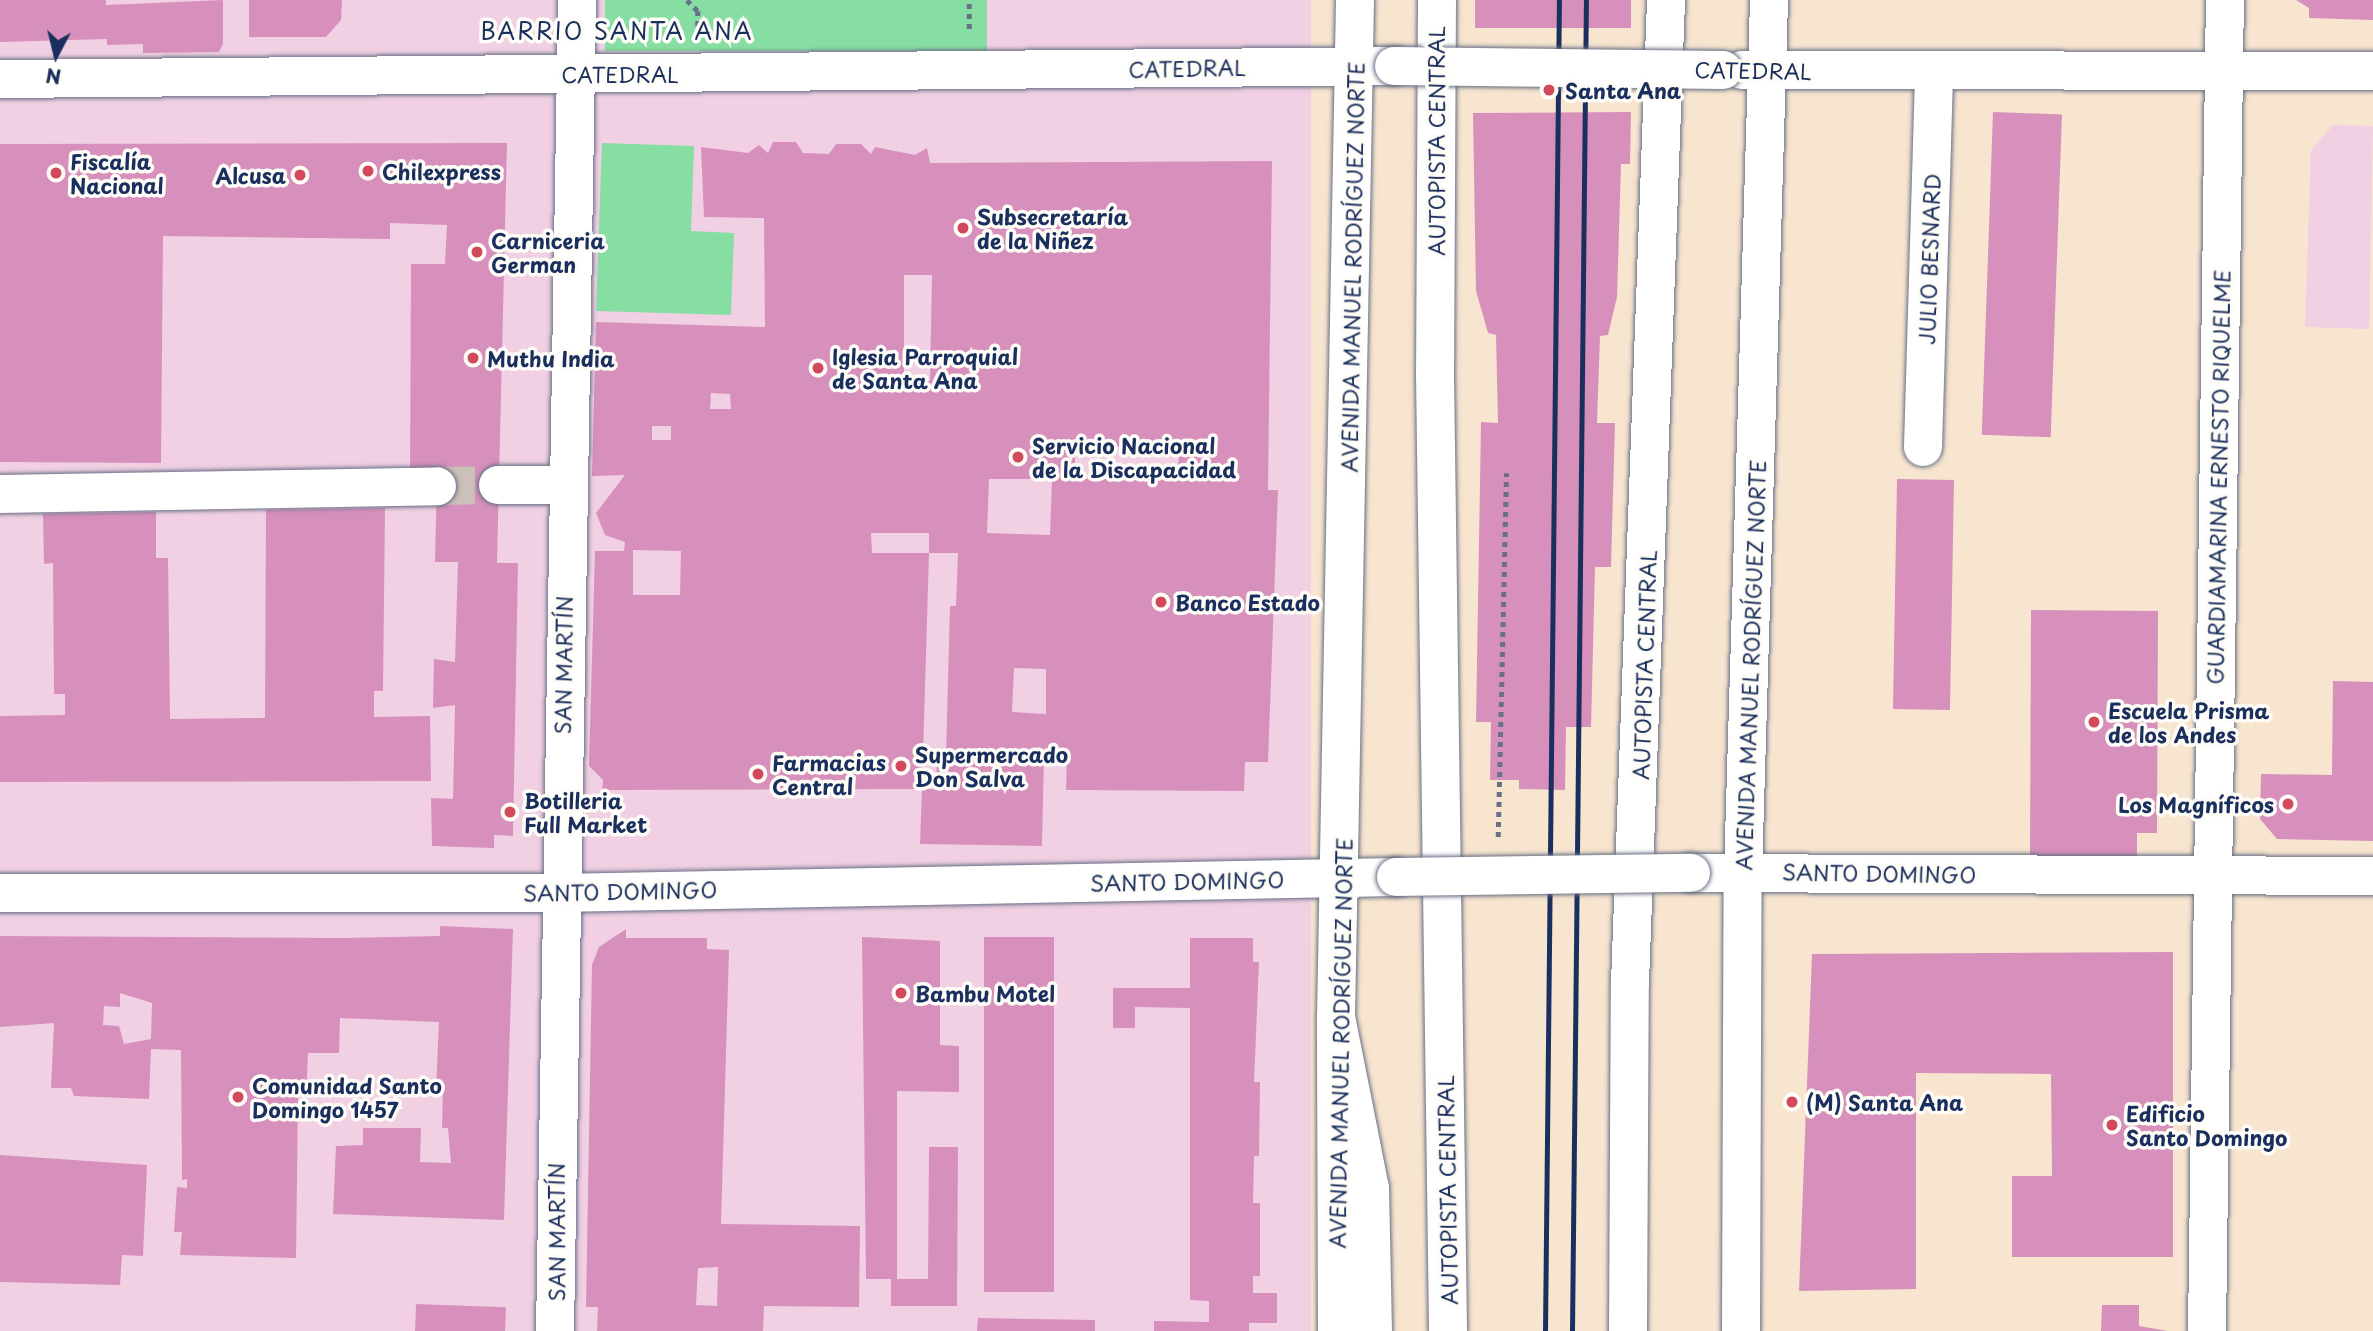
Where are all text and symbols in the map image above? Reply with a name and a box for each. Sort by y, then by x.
district label: BARRIO SANTA ANA [482,17,752,45]
north arrow [21,21,91,91]
street label: AUTOPISTA CENTRAL [1423,25,1449,257]
street label: CATEDRAL [1128,54,1246,82]
street label: CATEDRAL [1694,56,1812,84]
street label: AVENIDA MANUEL RODRÍGUEZ NORTE [1336,60,1368,474]
street label: CATEDRAL [561,61,679,87]
text: N [44,62,63,92]
place label: Santa Ana [1565,77,1680,103]
marker: Santa Ana [1539,80,1559,100]
place label: Fiscalía Nacional [70,148,164,198]
place label: Chilexpress [382,158,501,184]
place label: Alcusa [215,162,286,188]
marker: Chilexpress [360,163,376,179]
marker: Fiscalía Nacional [48,165,64,181]
marker: Alcusa [292,167,308,183]
street label: JULIO BESNARD [1913,171,1945,347]
place label: Subsecretaría de la Niñez [977,203,1128,253]
marker: Subsecretaría de la Niñez [955,220,971,236]
place label: Carniceria German [491,227,605,277]
marker: Carniceria German [469,244,485,260]
street label: GUARDIAMARINA ERNESTO RIQUELME [2202,268,2234,686]
place label: Iglesia Parroquial de Santa Ana [832,343,1019,393]
place label: Muthu India [487,345,616,371]
marker: Muthu India [465,350,481,366]
marker: Iglesia Parroquial de Santa Ana [810,360,826,376]
place label: Servicio Nacional de la Discapacidad [1032,432,1237,482]
marker: Servicio Nacional de la Discapacidad [1010,449,1026,465]
street label: AVENIDA MANUEL RODRÍGUEZ NORTE [1730,457,1770,873]
street label: AUTOPISTA CENTRAL [1627,549,1661,781]
place label: Banco Estado [1175,589,1320,615]
marker: Banco Estado [1153,594,1169,610]
street label: SAN MARTÍN [549,597,577,733]
place label: Escuela Prisma de los Andes [2108,697,2268,747]
marker: Escuela Prisma de los Andes [2086,714,2102,730]
place label: Supermercado Don Salva [915,741,1068,791]
place label: Farmacias Central [772,749,886,799]
marker: Supermercado Don Salva [893,758,909,774]
marker: Farmacias Central [750,766,766,782]
place label: Botilleria Full Market [524,787,647,837]
place label: Los Magníficos [2117,791,2274,817]
marker: Los Magníficos [2280,796,2296,812]
marker: Botilleria Full Market [502,804,518,820]
street label: AVENIDA MANUEL RODRÍGUEZ NORTE [1324,836,1356,1250]
street label: SANTO DOMINGO [1781,859,1977,887]
street label: SANTO DOMINGO [1089,867,1285,895]
street label: SANTO DOMINGO [522,877,718,905]
place label: Bambu Motel [915,980,1056,1006]
marker: Bambu Motel [893,985,909,1001]
place label: Comunidad Santo Domingo 1457 [252,1072,443,1122]
street label: AUTOPISTA CENTRAL [1432,1074,1462,1306]
marker: Comunidad Santo Domingo 1457 [230,1089,246,1105]
place label: (M) Santa Ana [1806,1089,1964,1115]
marker: (M) Santa Ana [1784,1094,1800,1110]
place label: Edificio Santo Domingo [2126,1100,2287,1150]
marker: Edificio Santo Domingo [2104,1117,2120,1133]
street label: SAN MARTÍN [543,1164,569,1300]

